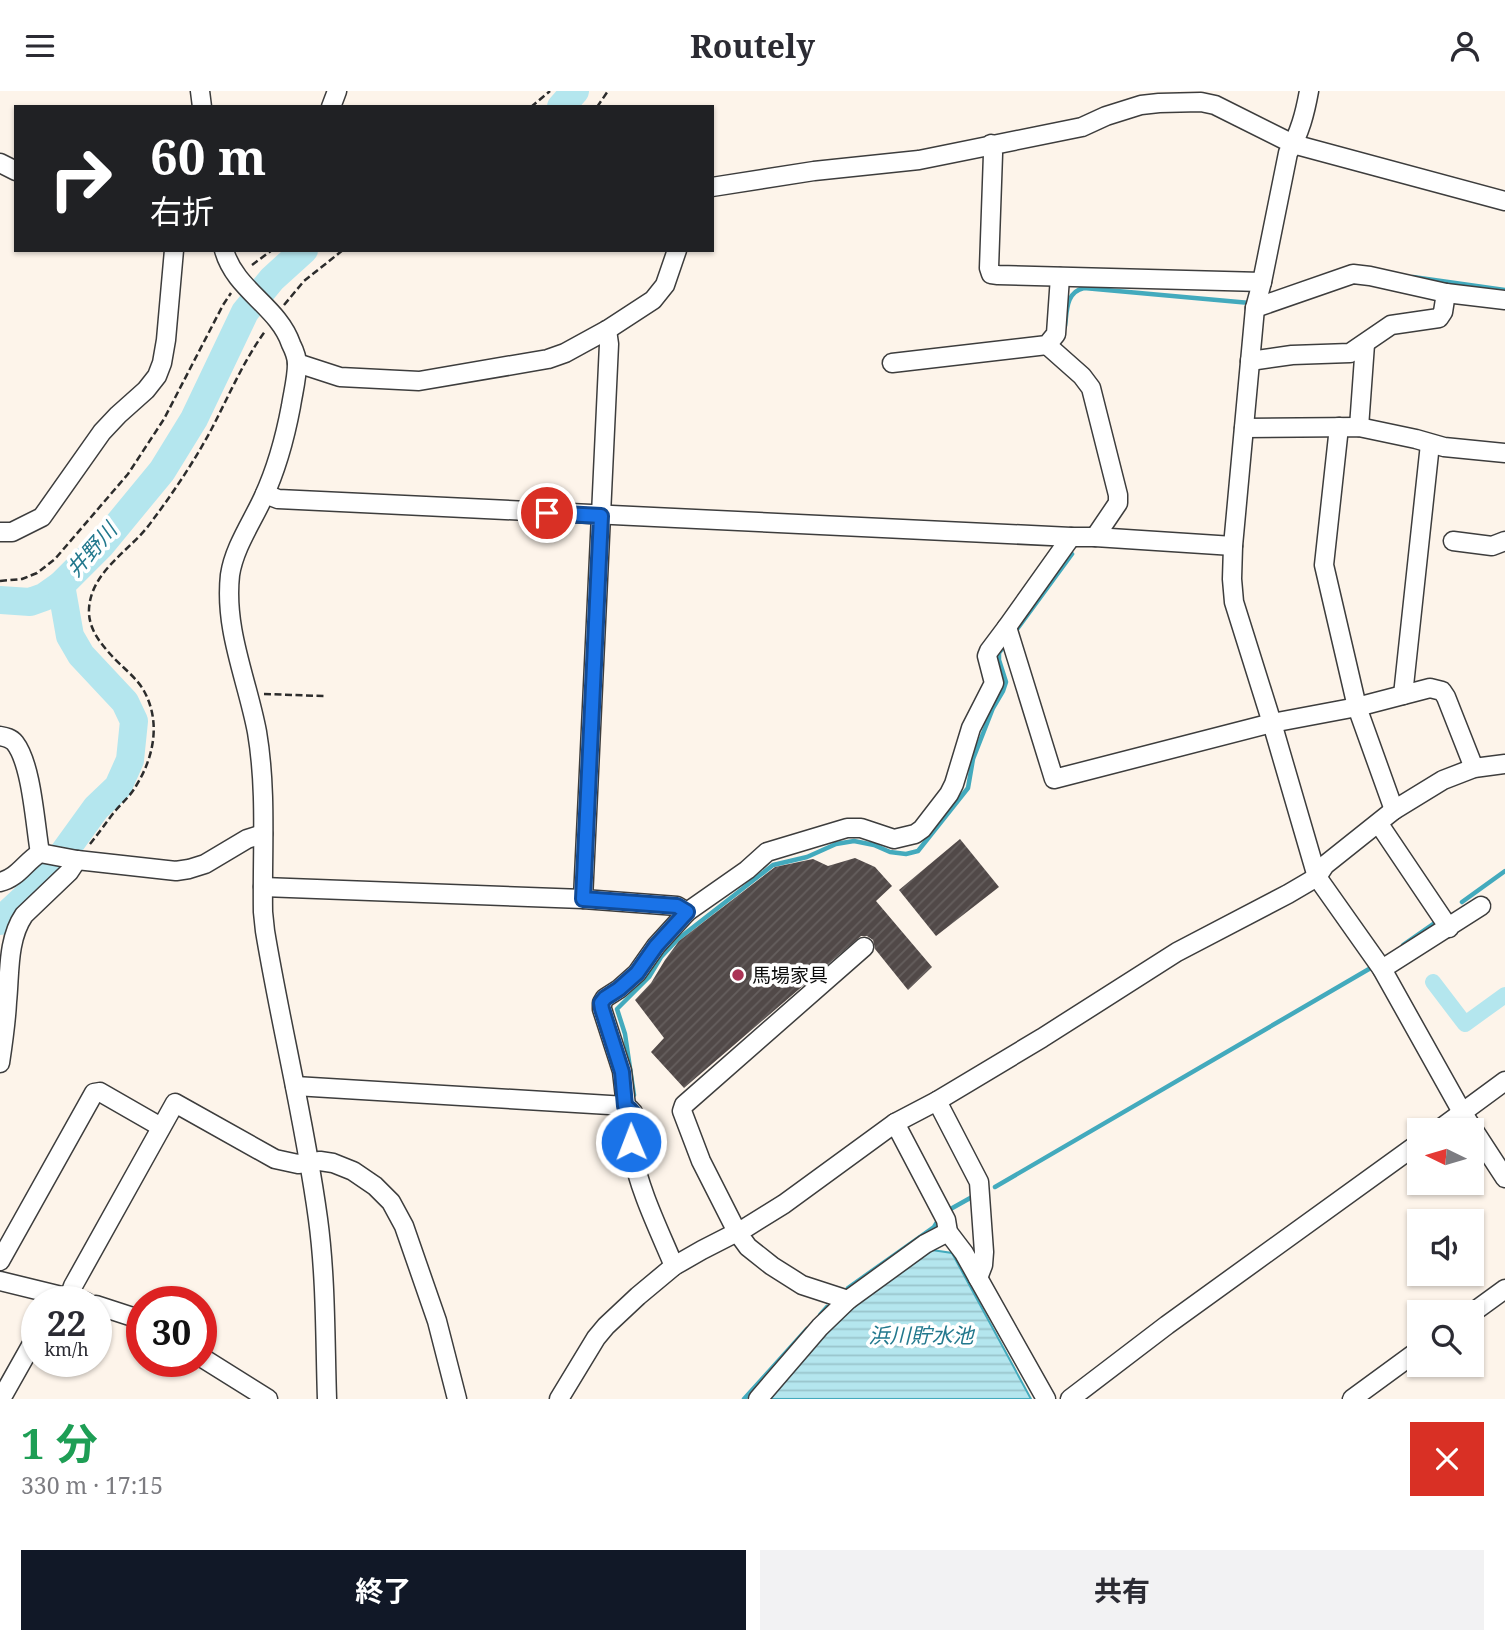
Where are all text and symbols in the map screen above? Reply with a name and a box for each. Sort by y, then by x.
text: Routely [690,24,815,67]
icon: menu [21,27,59,65]
icon: person [1446,27,1484,65]
text: 60 m [150,123,266,189]
icon: right [35,133,126,224]
text: 右折 [150,189,214,232]
pin [517,483,577,543]
icon: arrive [528,494,566,532]
water label: 井野川 [60,515,124,582]
place label: 馬場家具 [752,962,828,988]
marker: 馬場家具 [730,967,746,983]
position arrow [594,1105,668,1179]
north arrow [1407,1118,1484,1195]
map controls [1407,1118,1484,1377]
button: sound [1407,1209,1484,1286]
speed limit sign: 30 [126,1286,217,1377]
text: 22 [47,1299,86,1346]
button: search [1407,1300,1484,1377]
water label: 浜川貯水池 [869,1321,975,1349]
text: km/h [44,1337,89,1361]
text: 1 分 [21,1414,98,1471]
button: close [1410,1422,1484,1496]
text: 330 m · 17:15 [21,1469,163,1501]
button: 終了 [21,1550,746,1630]
button: 共有 [760,1550,1484,1630]

